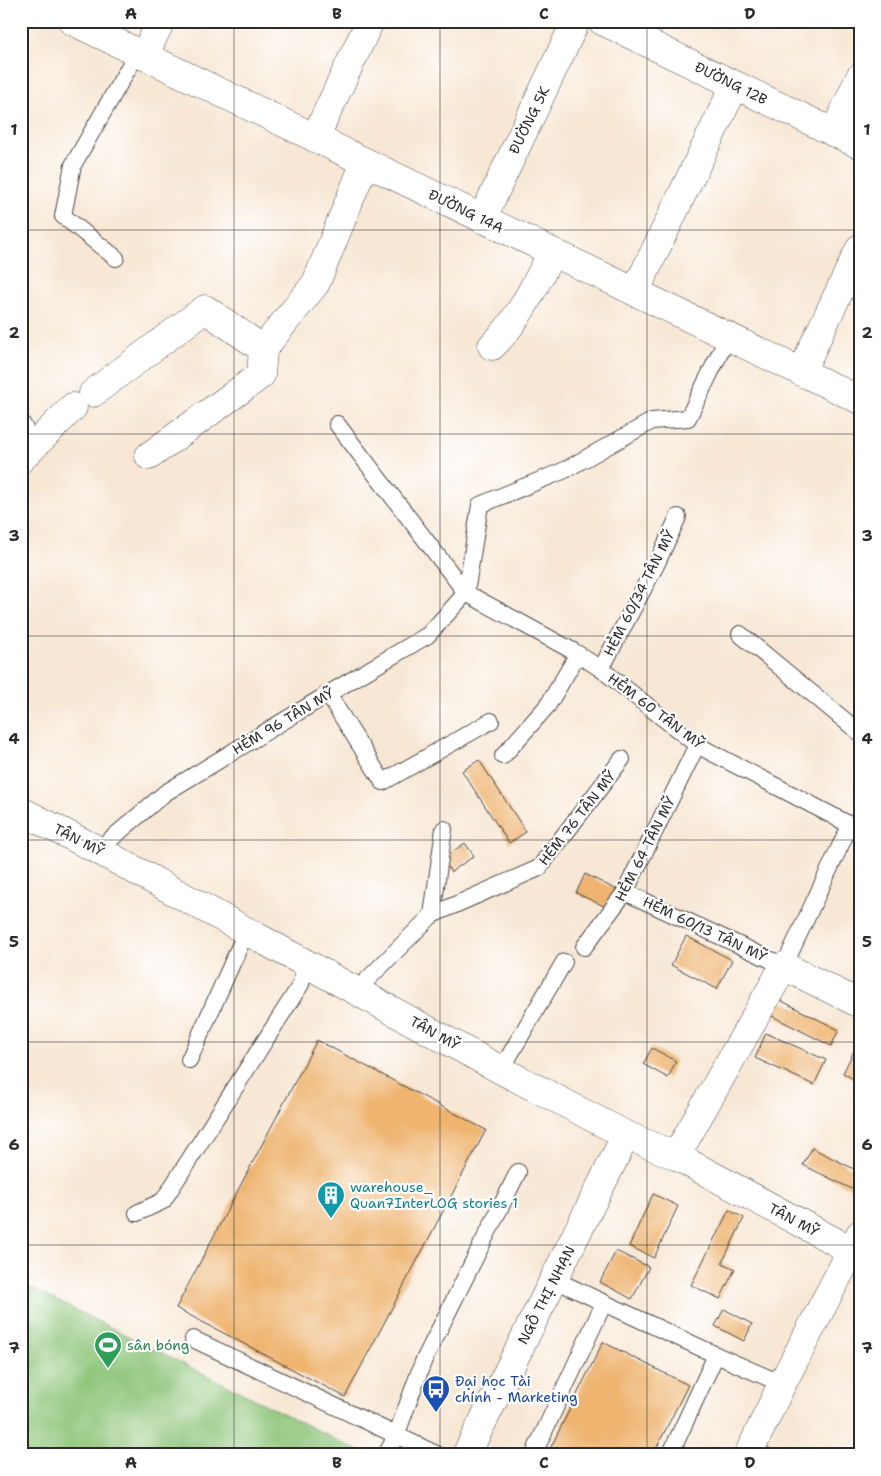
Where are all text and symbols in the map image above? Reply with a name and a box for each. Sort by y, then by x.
text: A [125,3,137,24]
text: B [332,3,342,24]
text: C [539,3,549,24]
text: D [744,3,756,24]
street label: ĐƯỜNG 12B [692,58,770,108]
street label: ĐƯỜNG 5K [505,83,553,157]
text: 1 [10,119,18,140]
text: 1 [863,119,871,140]
street label: ĐƯỜNG 14A [426,185,506,237]
text: 2 [8,322,20,343]
text: 2 [861,322,873,343]
text: 3 [8,525,20,546]
text: 3 [861,525,873,546]
street label: HẺM 60/34 TÂN MỸ [599,526,679,659]
street label: HẺM 60 TÂN MỸ [604,668,709,753]
street label: HẺM 96 TÂN MỸ [228,682,338,759]
text: 4 [8,728,20,749]
text: 4 [861,728,873,749]
street label: HẺM 76 TÂN MỸ [534,766,620,869]
street label: HẺM 64 TÂN MỸ [610,793,679,905]
street label: TÂN MỸ [51,819,108,861]
street label: HẺM 60/13 TÂN MỸ [640,891,771,966]
text: 5 [9,931,19,952]
text: 5 [862,931,872,952]
street label: TÂN MỸ [407,1011,464,1054]
text: 6 [8,1134,20,1155]
text: 6 [861,1134,873,1155]
place label: warehouse_ Quan7InterLOG stories 1 [350,1178,518,1212]
building icon: warehouse_ Quan7InterLOG stories 1 [316,1180,346,1219]
street label: TÂN MỸ [766,1198,823,1241]
street label: NGÔ THỊ NHẠN [513,1243,579,1347]
sports icon: sân bóng [93,1330,123,1369]
place label: sân bóng [127,1336,189,1354]
text: 7 [8,1337,20,1358]
text: 7 [861,1337,873,1358]
place label: Đại học Tài chính - Marketing [455,1372,578,1406]
bus stop icon: Đại học Tài chính - Marketing [421,1374,451,1413]
text: A [125,1452,137,1473]
text: B [332,1452,342,1473]
text: C [539,1452,549,1473]
text: D [744,1452,756,1473]

